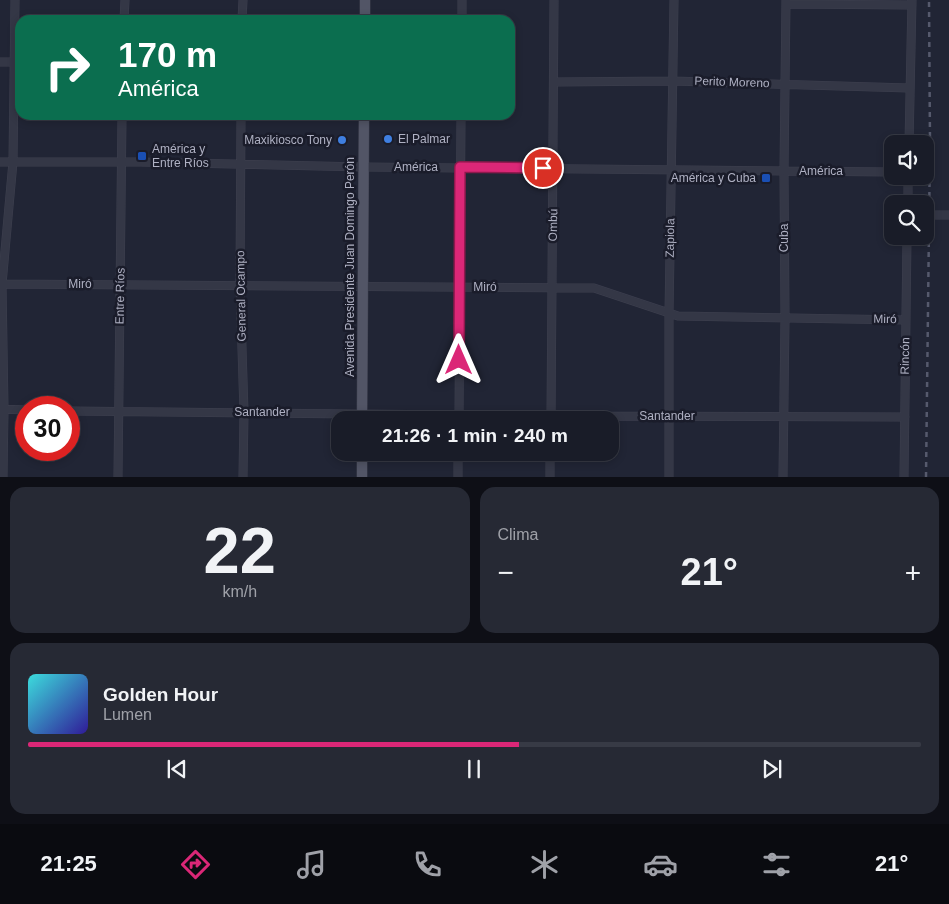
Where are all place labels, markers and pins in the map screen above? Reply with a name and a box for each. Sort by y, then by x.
place label: El Palmar [398,132,450,146]
place label: Maxikiosco Tony [244,133,332,147]
marker: El Palmar [382,133,394,145]
marker: Maxikiosco Tony [336,134,348,146]
place label: América y Entre Ríos [152,142,209,170]
pin [522,147,564,189]
marker: América y Entre Ríos [136,150,148,162]
place label: América y Cuba [671,171,756,185]
marker: América y Cuba [760,172,772,184]

